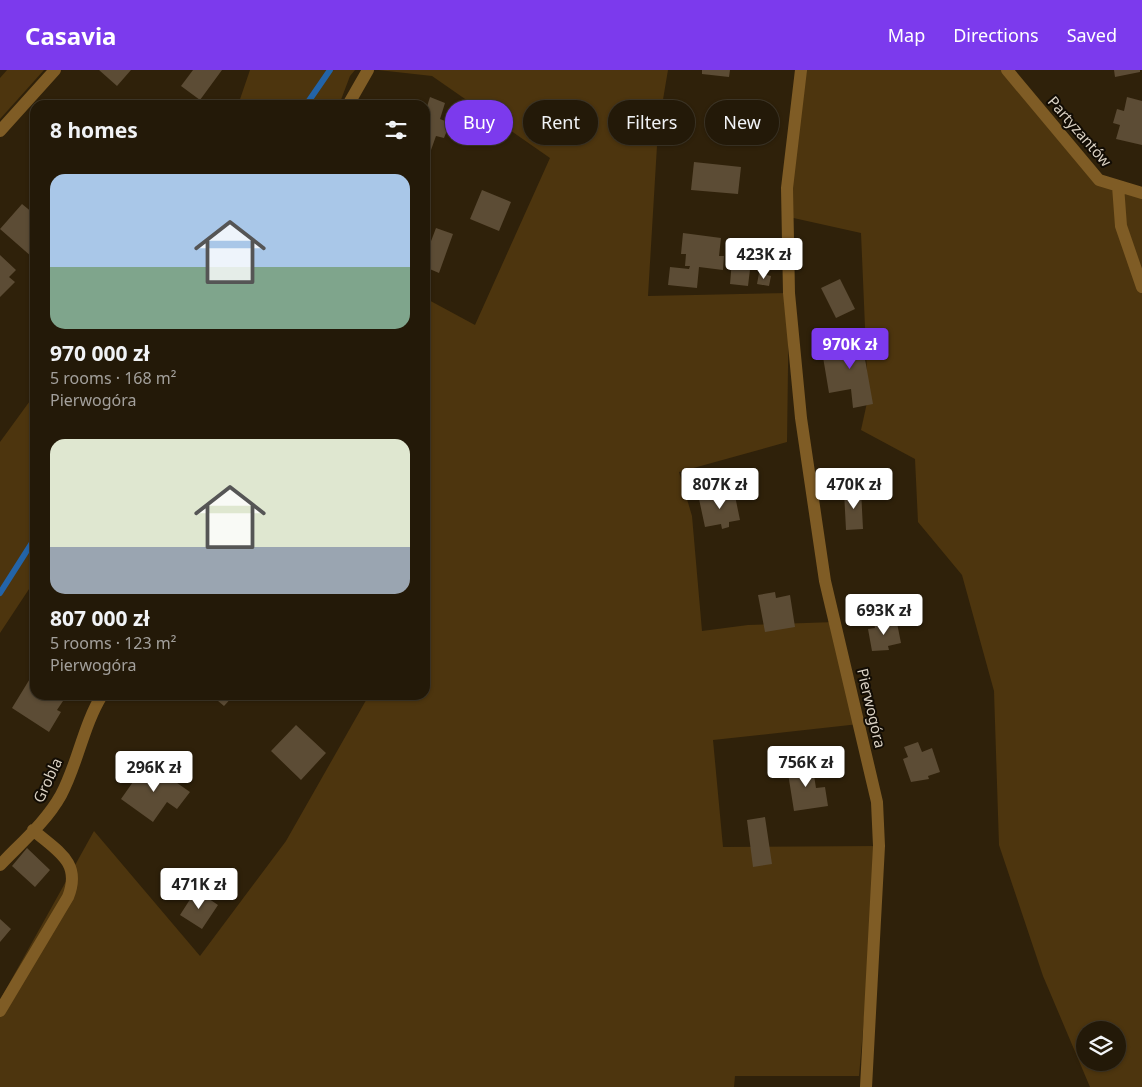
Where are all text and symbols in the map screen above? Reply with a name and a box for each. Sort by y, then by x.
text: Casavia [25,19,116,52]
text: Map [888,23,925,47]
text: Directions [953,23,1039,47]
text: Saved [1067,23,1117,47]
street label: Partyzantów [1044,91,1116,171]
chip: Buy [445,100,513,145]
chip: Rent [523,100,598,145]
chip: Filters [608,100,695,145]
chip: New [705,100,779,145]
text: 8 homes [50,116,138,144]
icon: filters [382,116,410,144]
icon: home [185,207,275,297]
pin: 423K zł [718,238,810,280]
text: 423K zł [736,243,792,265]
pin: 970K zł [804,328,896,370]
text: 970K zł [822,333,878,355]
text: 970 000 zł [50,339,150,367]
text: 5 rooms · 168 m² [50,367,176,389]
text: Pierwogóra [50,389,136,411]
pin: 807K zł [674,468,766,510]
pin: 470K zł [808,468,900,510]
icon: home [185,472,275,562]
text: 807K zł [692,473,748,495]
text: 470K zł [826,473,882,495]
pin: 693K zł [838,594,930,636]
text: 693K zł [856,599,912,621]
text: 807 000 zł [50,604,150,632]
text: 5 rooms · 123 m² [50,632,176,654]
text: Pierwogóra [50,654,136,676]
street label: Pierwogóra [853,666,891,750]
pin: 756K zł [760,746,852,788]
pin: 296K zł [108,750,200,793]
text: 756K zł [778,751,834,773]
street label: Grobla [28,754,66,806]
text: 296K zł [126,756,182,778]
pin: 471K zł [153,868,245,910]
text: 471K zł [171,873,227,895]
map controls [1076,1021,1126,1071]
button: layers [1076,1021,1126,1071]

